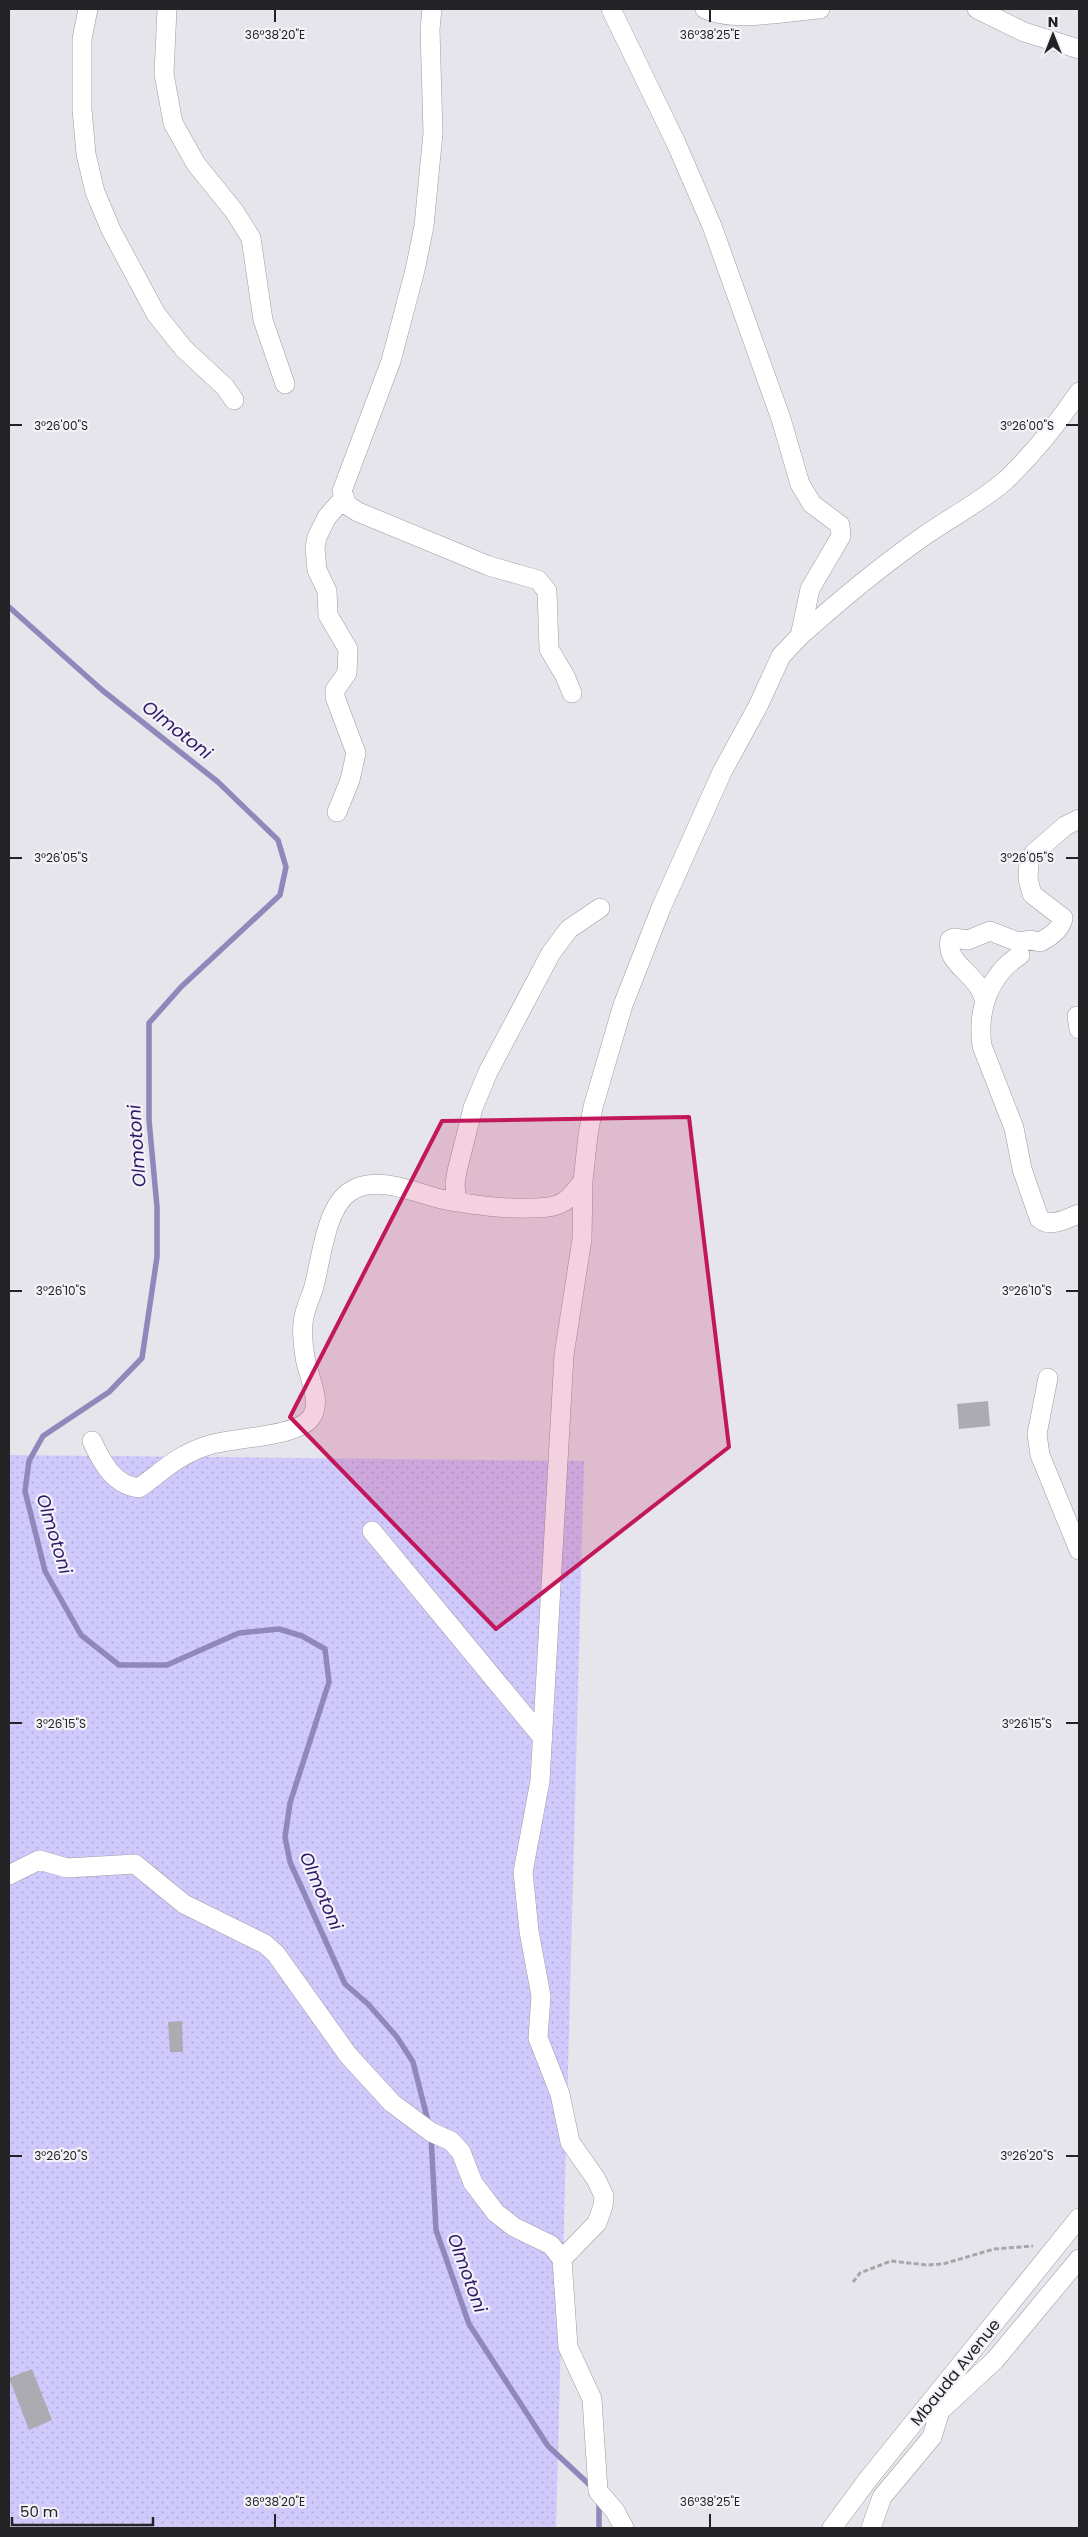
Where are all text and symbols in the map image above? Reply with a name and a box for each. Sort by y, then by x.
north arrow [1028,10,1078,60]
text: N [1048,12,1058,32]
text: 36°38'20"E [245,26,305,43]
text: 36°38'25"E [680,26,740,43]
text: 3°26'00"S [34,417,88,434]
text: 3°26'00"S [1000,417,1054,434]
water label: Olmotoni [137,694,218,765]
text: 3°26'05"S [34,849,88,866]
text: 3°26'05"S [1000,849,1054,866]
water label: Olmotoni [121,1103,152,1188]
text: 3°26'10"S [36,1282,86,1299]
text: 3°26'10"S [1002,1282,1052,1299]
water label: Olmotoni [30,1491,79,1578]
text: 3°26'15"S [36,1715,86,1732]
text: 3°26'15"S [1002,1715,1052,1732]
water label: Olmotoni [294,1848,349,1934]
text: 3°26'20"S [34,2147,88,2164]
text: 3°26'20"S [1000,2147,1054,2164]
water label: Olmotoni [442,2230,494,2316]
street label: Mbauda Avenue [905,2314,1006,2431]
text: 36°38'20"E [245,2493,305,2510]
text: 36°38'25"E [680,2493,740,2510]
scale bar [12,2494,154,2526]
text: 50 m [20,2501,58,2522]

